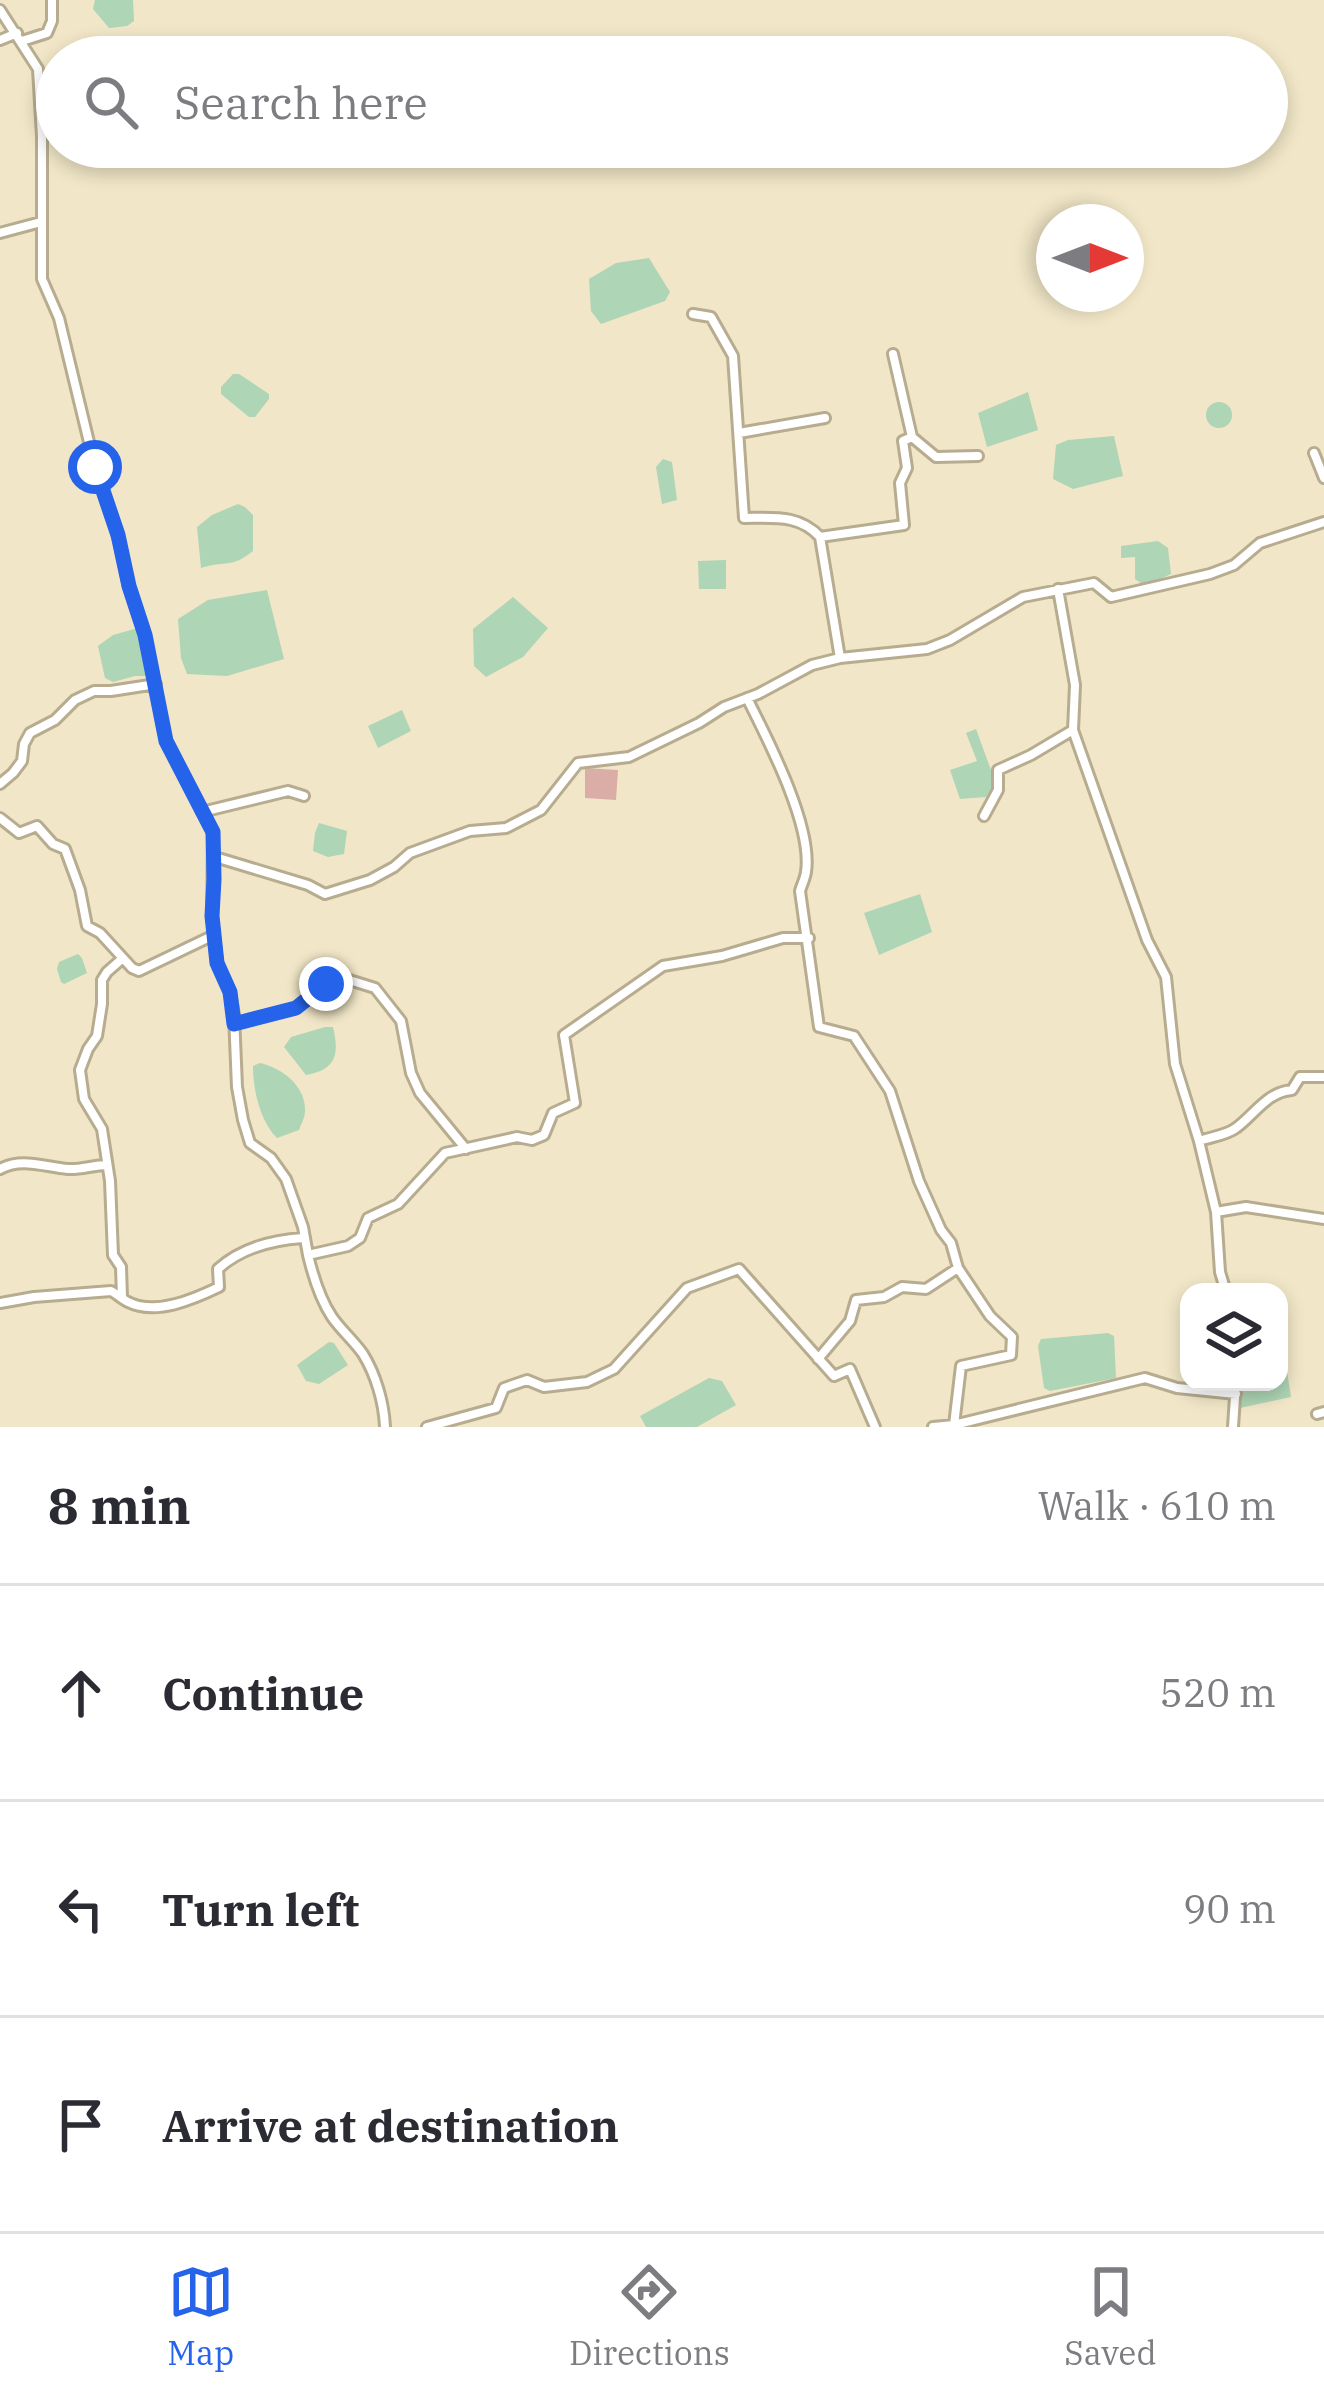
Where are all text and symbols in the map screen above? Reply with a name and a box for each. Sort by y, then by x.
search box [36,36,1288,168]
icon: search [78,69,144,135]
text: Search here [174,73,428,131]
north arrow [1036,204,1144,312]
route start [68,440,122,494]
route end [299,957,353,1011]
map controls [1180,1283,1288,1391]
button: layers [1180,1283,1288,1391]
text: 8 min [48,1472,191,1538]
text: Walk · 610 m [1038,1480,1276,1531]
icon: ahead [48,1660,114,1726]
text: Continue [162,1664,364,1722]
text: 520 m [1160,1667,1276,1718]
icon: left [48,1876,114,1942]
text: Turn left [162,1880,359,1938]
text: 90 m [1183,1883,1276,1934]
icon: arrive [48,2092,114,2158]
text: Arrive at destination [162,2096,619,2154]
tab: Map [167,2259,234,2374]
tab: Directions [569,2259,730,2374]
tab: Saved [1064,2259,1157,2374]

